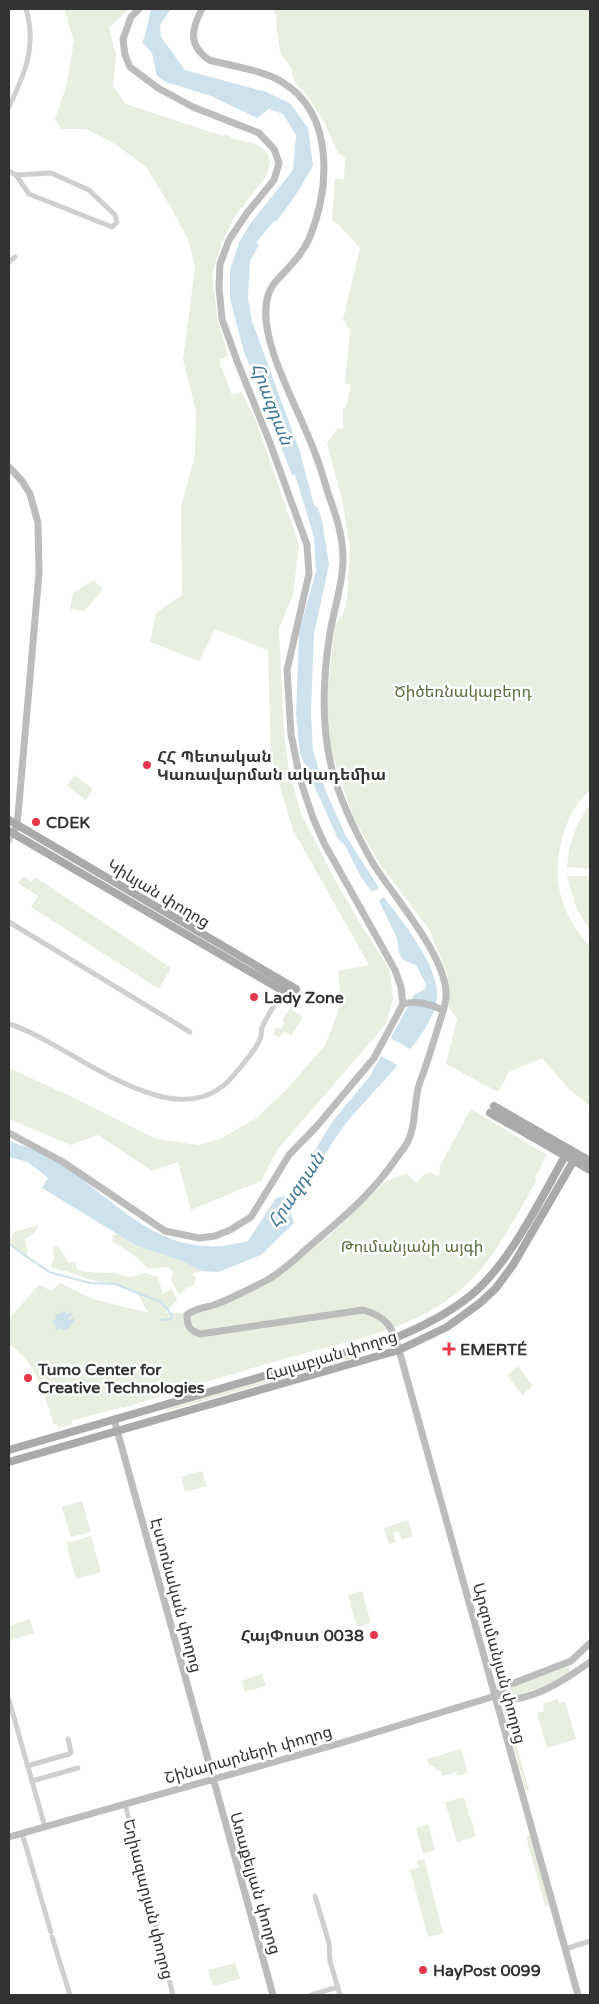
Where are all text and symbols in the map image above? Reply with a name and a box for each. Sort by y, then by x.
water label: Հրազդան [246,360,298,449]
park label: Ծիծեռնակաբերդ [394,682,532,702]
place label: ՀՀ Պետական Կառավարման ակադեմիա [157,747,386,785]
marker: ՀՀ Պետական Կառավարման ակադեմիա [141,759,153,771]
place label: CDEK [46,813,90,833]
marker: CDEK [30,816,42,828]
street label: Կիևյան փողոց [103,855,214,932]
place label: Lady Zone [264,988,344,1008]
marker: Lady Zone [248,991,260,1003]
water label: Հրազդան [263,1147,330,1232]
park label: Թումանյանի այգի [341,1237,483,1257]
street label: Հալաբյան փողոց [263,1326,400,1386]
place label: EMERTÉ [460,1340,527,1360]
marker: EMERTÉ [442,1342,456,1356]
place label: Tumo Center for Creative Technologies [37,1360,205,1398]
marker: Tumo Center for Creative Technologies [22,1372,34,1384]
street label: Էստոնական փողոց [146,1516,206,1675]
street label: Արզումանյան փողոց [468,1581,530,1746]
place label: ՀայՓոստ 0038 [240,1626,364,1646]
marker: ՀայՓոստ 0038 [368,1629,380,1641]
street label: Շինարարների փողոց [162,1721,334,1788]
street label: Առաքելյան փողոց [225,1810,285,1957]
street label: Եղիազարյան փողոց [118,1817,178,1982]
place label: HayPost 0099 [433,1961,541,1981]
marker: HayPost 0099 [417,1964,429,1976]

